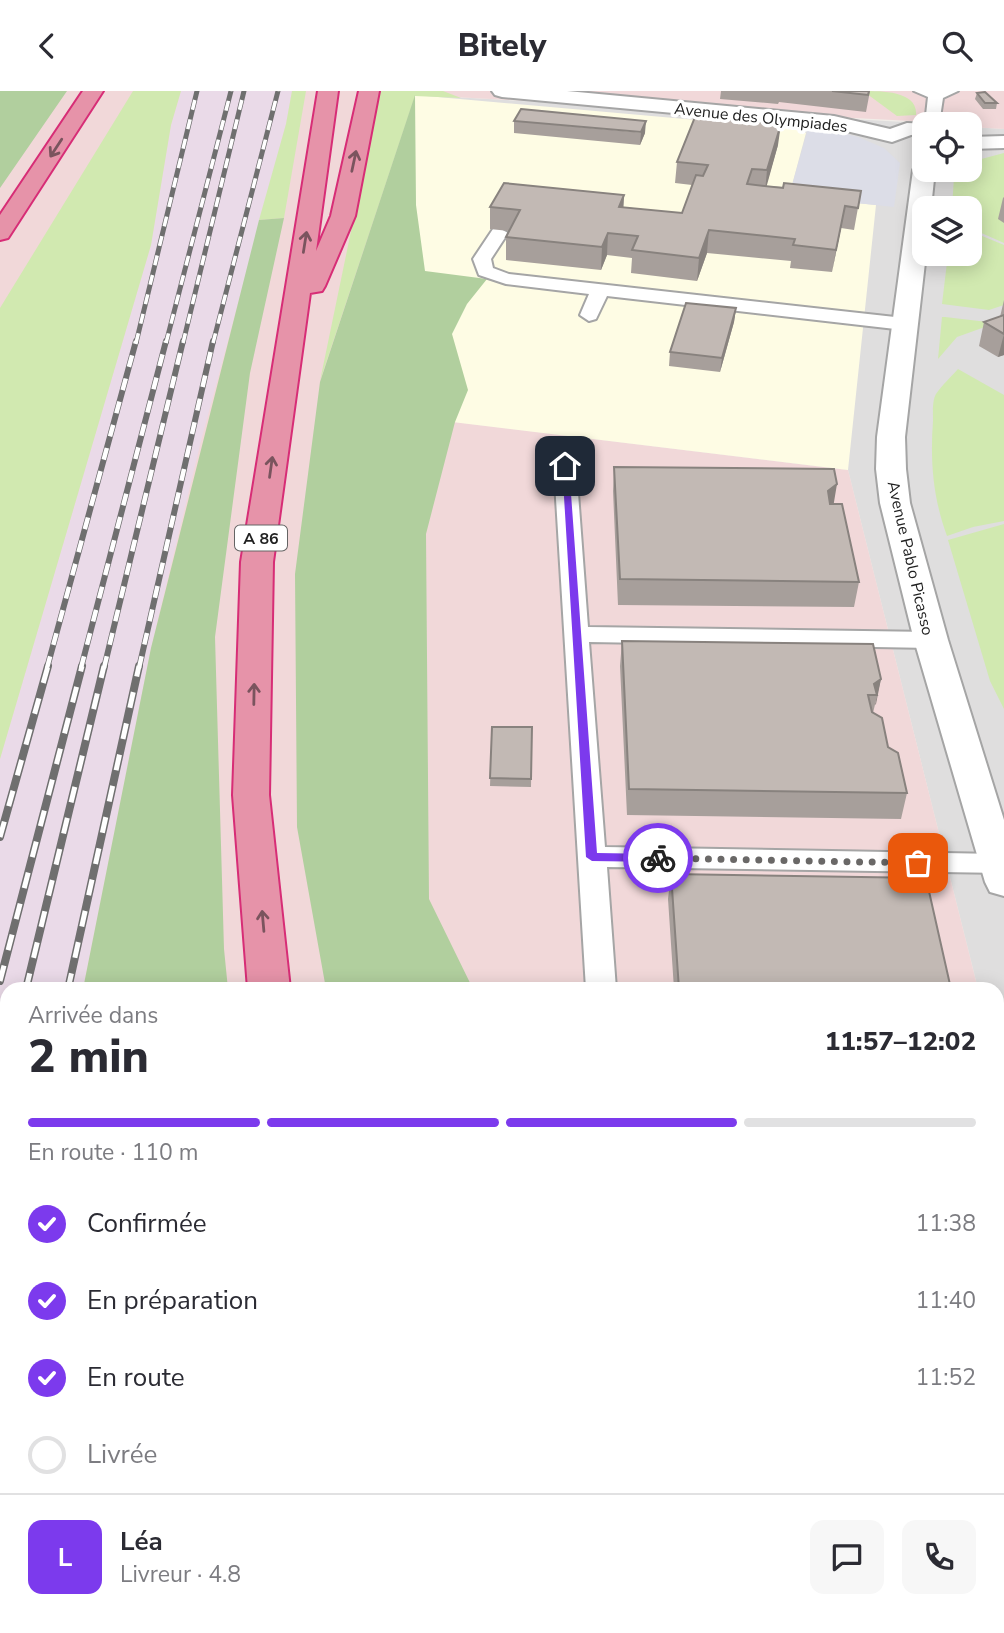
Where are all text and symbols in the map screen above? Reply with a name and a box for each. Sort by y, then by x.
text: Bitely [458,24,546,67]
icon: back [28,27,66,65]
icon: search [938,27,976,65]
street label: Avenue des Olympiades [673,98,849,138]
map controls [912,112,982,266]
button: locate [912,112,982,182]
one-way arrow [48,138,63,157]
one-way arrow [348,150,362,173]
button: layers [912,196,982,266]
one-way arrow [299,232,312,254]
pin [535,436,595,496]
icon: home [546,447,584,485]
one-way arrow [265,457,278,479]
street label: Avenue Pablo Picasso [882,479,939,638]
road number: A 86 [235,525,287,551]
one-way arrow [247,683,260,706]
courier [623,823,693,893]
pin [888,833,948,893]
icon: bike [639,839,677,877]
icon: bag [899,844,937,882]
one-way arrow [256,910,269,933]
text: Arrivée dans [28,1000,158,1031]
text: 11:57–12:02 [825,1024,976,1059]
text: 2 min [28,1025,149,1088]
text: En route · 110 m [28,1137,198,1168]
icon: check [28,1205,66,1243]
text: Confirmée [87,1206,207,1241]
text: 11:38 [916,1208,976,1239]
icon: check [28,1282,66,1320]
text: En préparation [87,1283,258,1318]
text: 11:40 [916,1285,976,1316]
icon: check [28,1359,66,1397]
text: En route [87,1360,185,1395]
text: 11:52 [916,1362,976,1393]
text: Livrée [87,1437,157,1472]
button: chat [810,1520,884,1594]
button: phone [902,1520,976,1594]
text: Léa [120,1524,163,1559]
text: L [58,1540,72,1575]
text: Livreur · 4.8 [120,1559,241,1590]

